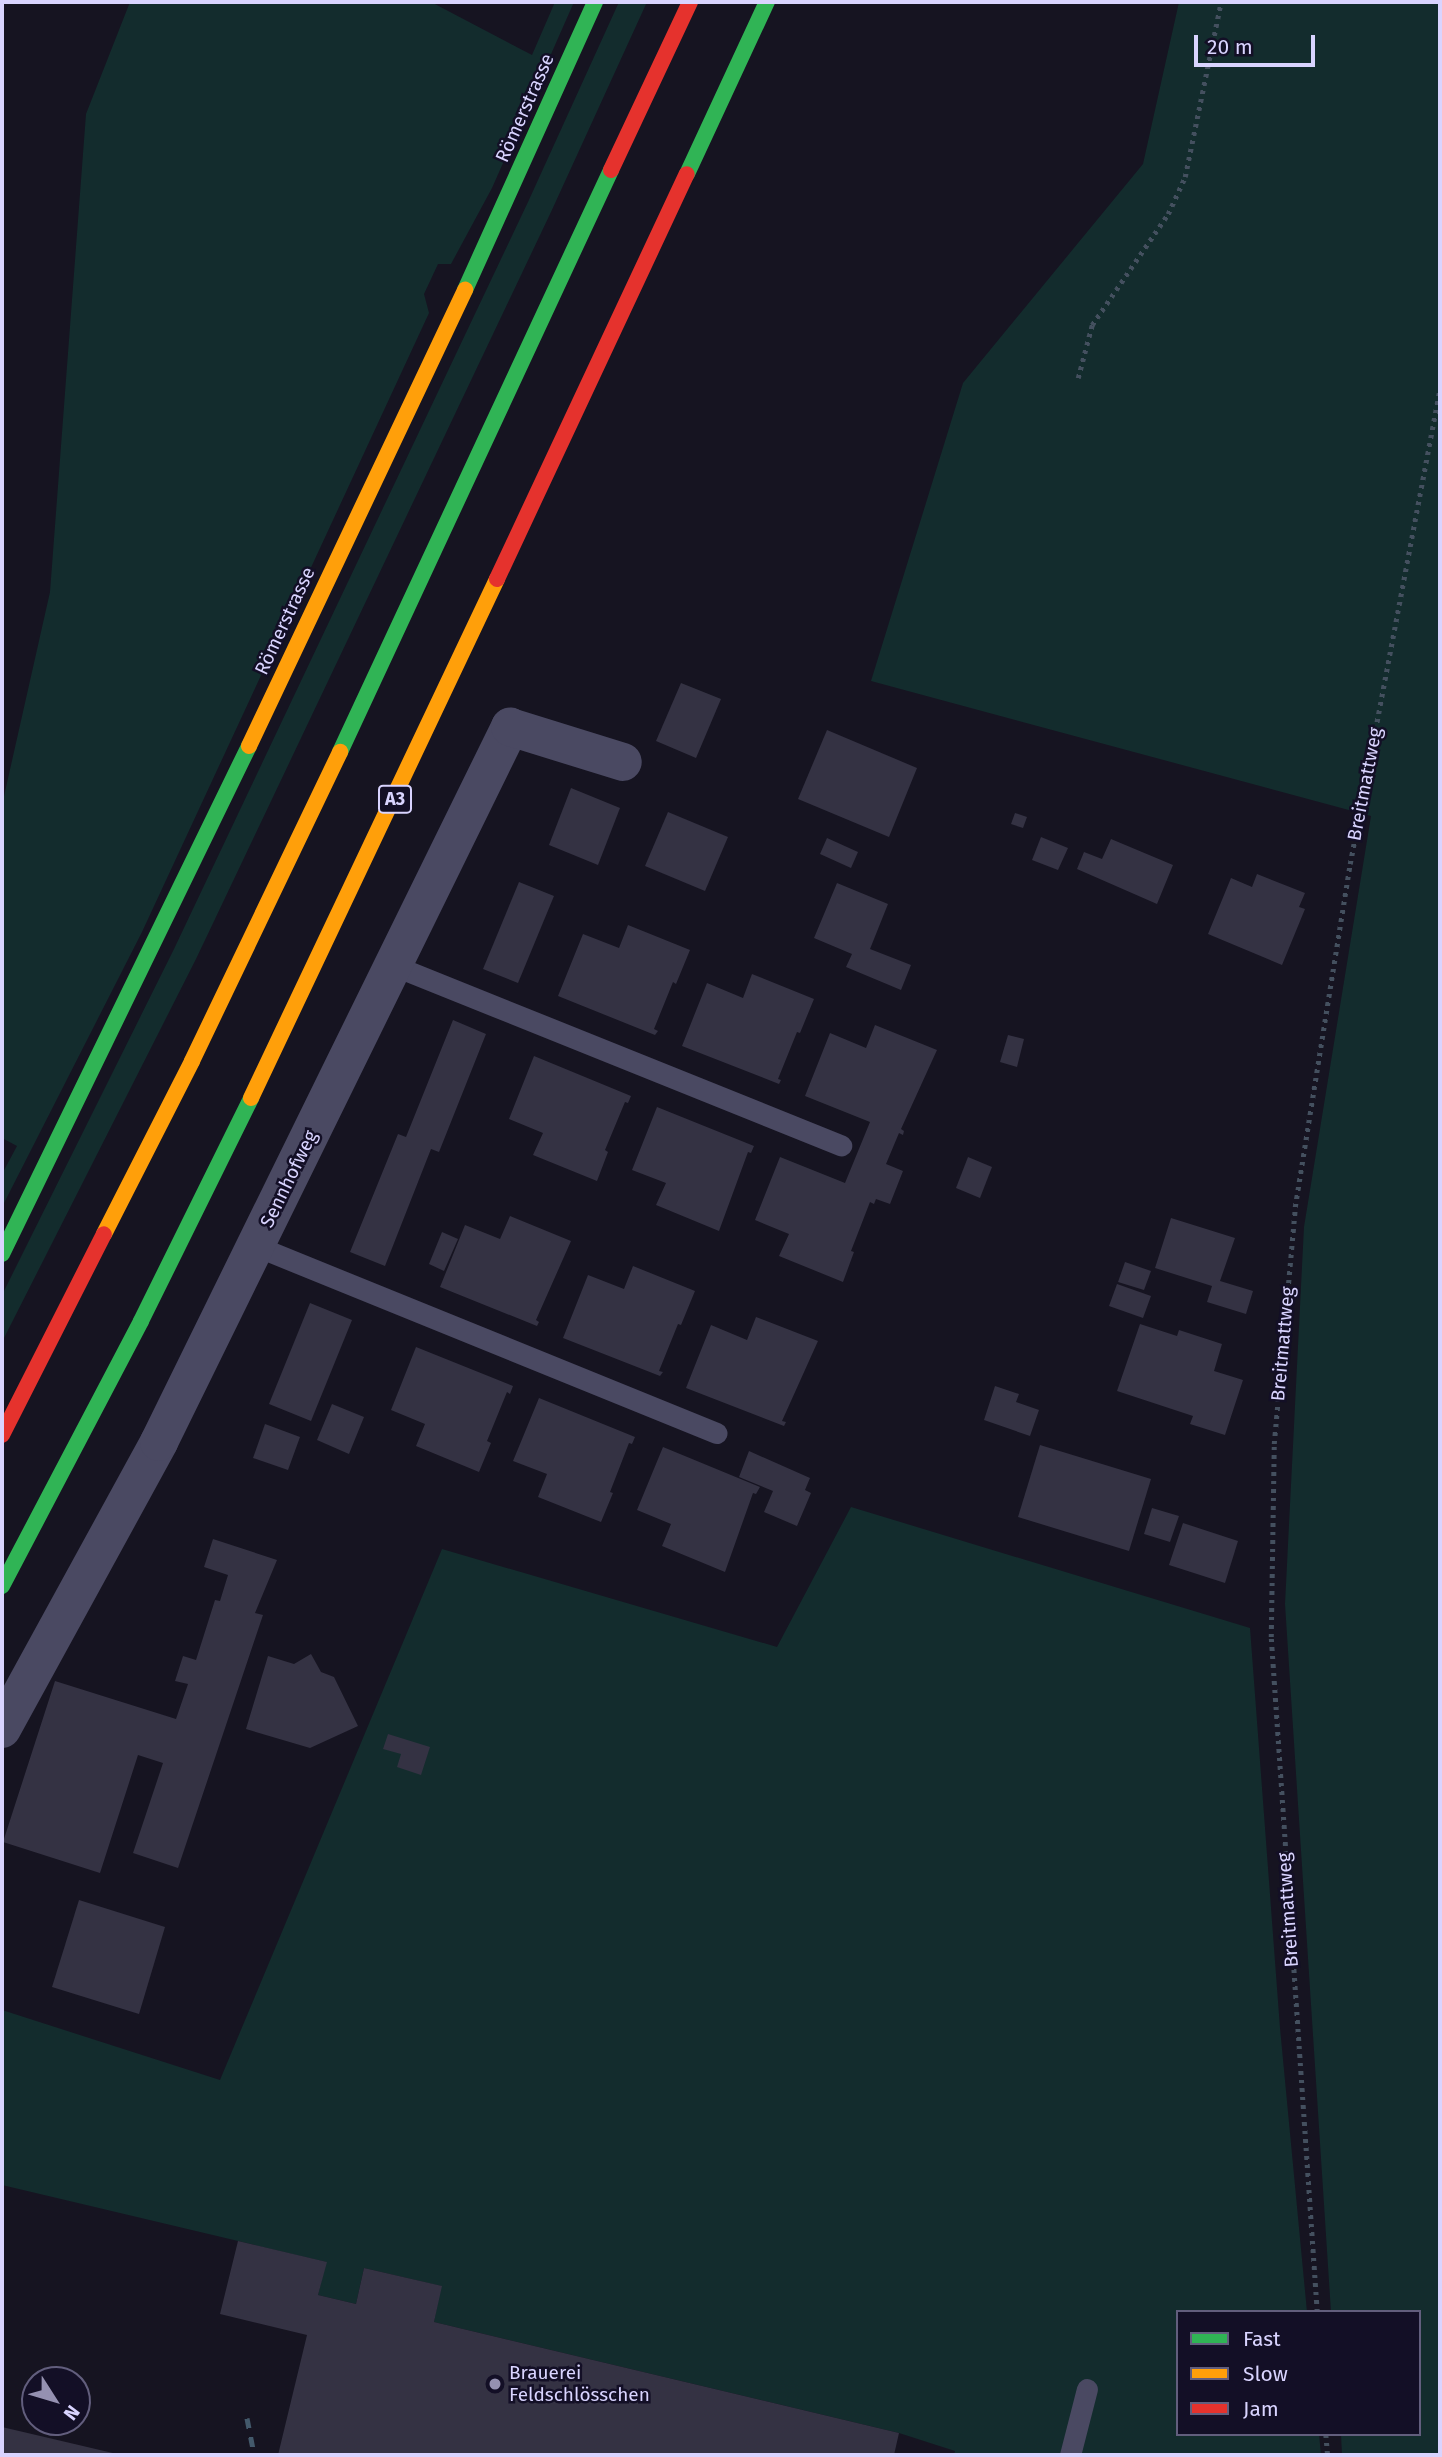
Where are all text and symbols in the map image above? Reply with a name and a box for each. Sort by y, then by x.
scale bar [1197,21,1318,65]
text: 20 m [1207,34,1253,60]
street label: Römerstrasse [491,50,559,166]
street label: Römerstrasse [250,563,320,679]
street label: Breitmattweg [1343,725,1387,843]
road number: A3 [378,784,412,814]
street label: Sennhofweg [256,1127,322,1231]
street label: Breitmattweg [1267,1286,1299,1402]
street label: Breitmattweg [1273,1852,1303,1968]
legend [1176,2310,1421,2436]
text: Fast [1243,2326,1281,2352]
text: Slow [1243,2361,1288,2387]
place label: Brauerei Feldschlösschen [509,2362,650,2406]
north arrow [21,2366,91,2436]
marker: Brauerei Feldschlösschen [487,2376,503,2392]
text: Jam [1243,2396,1279,2422]
text: N [59,2401,85,2425]

